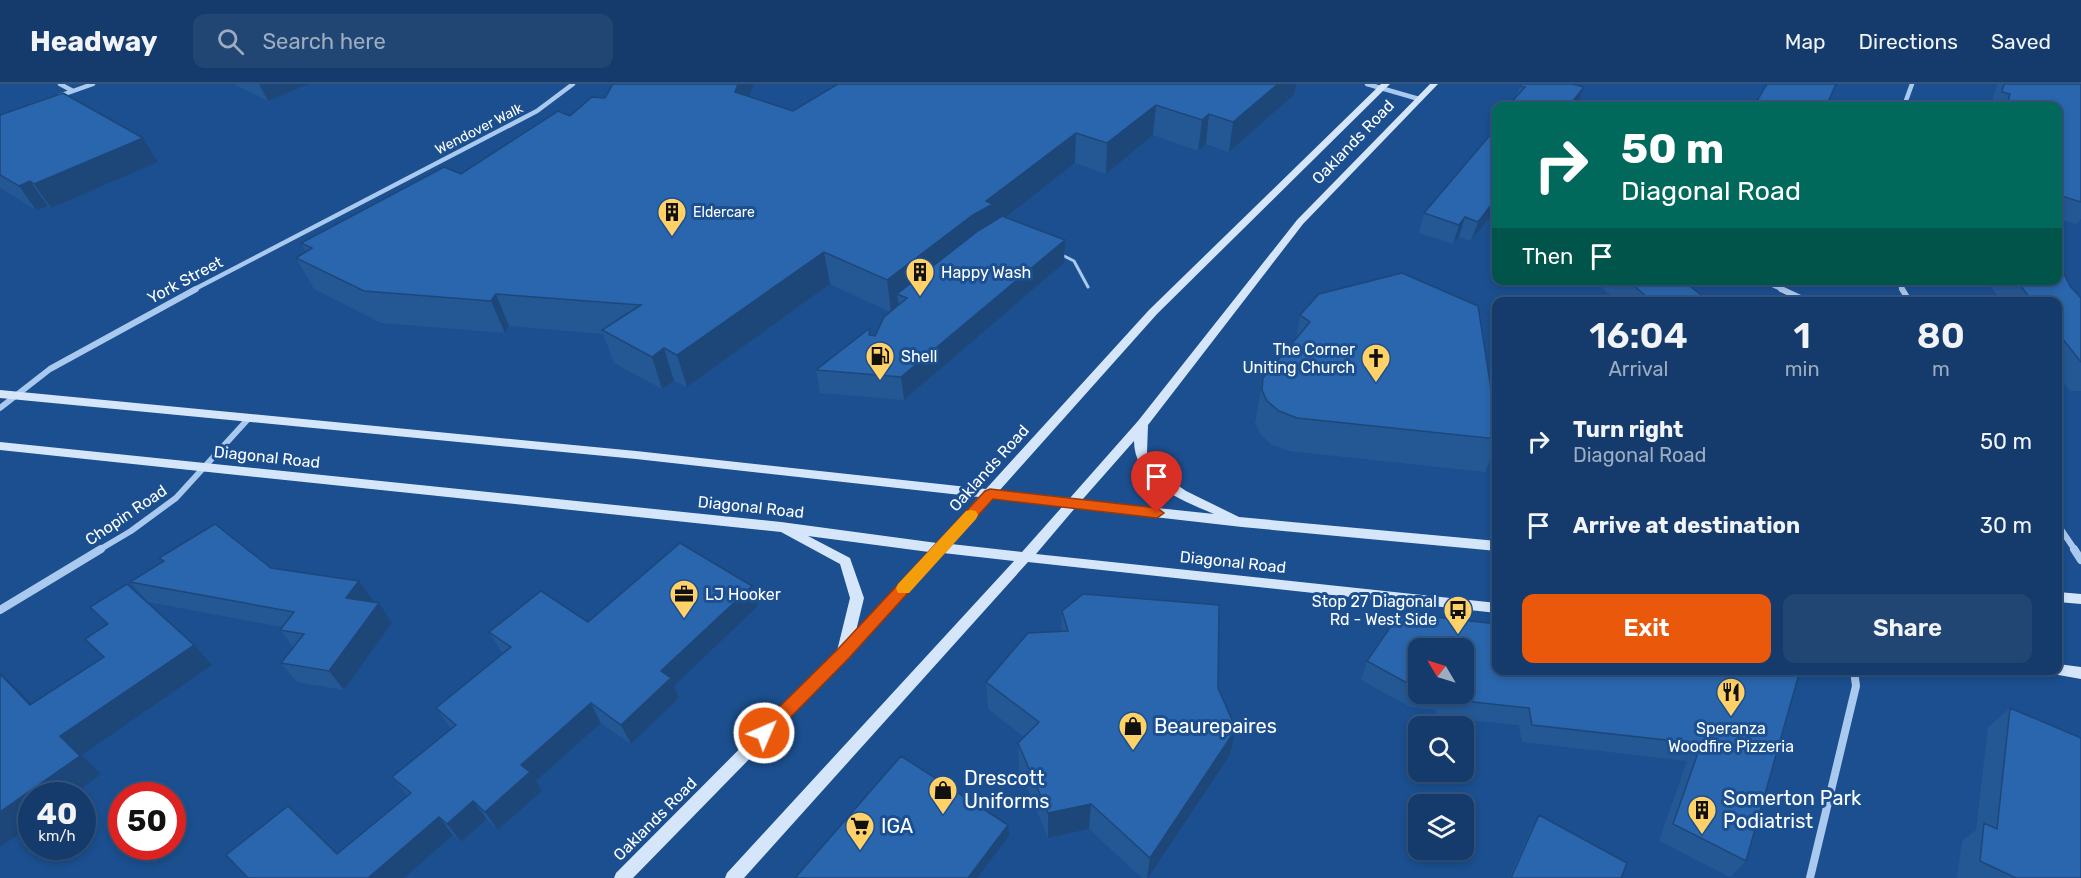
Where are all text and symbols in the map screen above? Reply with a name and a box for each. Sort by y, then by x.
search box [193,14,613,68]
text: Headway [30,25,157,58]
icon: search [214,25,247,58]
text: Search here [262,28,386,55]
text: Map [1785,29,1826,54]
text: Directions [1859,29,1958,54]
text: Saved [1991,29,2051,54]
street label: Oaklands Road [1308,96,1398,188]
street label: Wendover Walk [432,99,526,158]
text: 50 m [1621,124,1724,174]
icon: right [1522,126,1600,204]
text: Diagonal Road [1621,175,1801,207]
building icon: Eldercare [656,196,688,238]
place label: Eldercare [693,204,755,221]
icon: arrive [1585,240,1618,273]
text: Then [1522,243,1573,270]
street label: York Street [144,252,226,308]
building icon: Happy Wash [904,256,936,298]
place label: Happy Wash [941,263,1031,282]
text: 16:04 [1589,314,1688,357]
text: 1 [1794,314,1811,357]
text: 80 [1917,314,1965,357]
fuel station icon: Shell [864,340,896,382]
place label: The Corner Uniting Church [1242,340,1355,377]
church icon: The Corner Uniting Church [1360,342,1392,384]
place label: Shell [901,347,937,366]
text: Arrival [1608,357,1668,381]
text: min [1785,357,1820,381]
text: m [1932,357,1950,381]
text: Turn right [1573,416,1683,443]
street label: Oaklands Road [945,421,1033,515]
icon: right [1522,425,1555,458]
text: 50 m [1980,428,2032,455]
street label: Diagonal Road [213,442,321,472]
text: Diagonal Road [1573,443,1706,467]
pin [1131,451,1182,513]
icon: arrive [1140,460,1173,493]
street label: Chopin Road [82,481,170,549]
street label: Diagonal Road [697,492,805,522]
icon: arrive [1522,509,1555,542]
text: Arrive at destination [1573,512,1800,539]
text: 30 m [1980,512,2032,539]
street label: Diagonal Road [1179,547,1287,577]
office icon: LJ Hooker [668,578,700,620]
place label: LJ Hooker [705,585,781,604]
place label: Stop 27 Diagonal Rd - West Side [1312,592,1437,629]
bus stop icon: Stop 27 Diagonal Rd - West Side [1442,594,1474,636]
button: Exit [1522,594,1771,663]
button: Share [1783,594,2032,663]
north arrow [1408,638,1474,704]
map controls [1408,638,1474,860]
restaurant icon: Speranza Woodfire Pizzeria [1715,676,1747,718]
position arrow [732,701,796,765]
shop icon: Beaurepaires [1117,710,1149,752]
place label: Beaurepaires [1154,714,1277,738]
button: search [1408,716,1474,782]
place label: Speranza Woodfire Pizzeria [1668,719,1794,756]
place label: Drescott Uniforms [964,766,1050,813]
street label: Oaklands Road [609,773,701,865]
shop icon: Drescott Uniforms [927,774,959,816]
speed limit sign: 50 [108,782,186,860]
place label: Somerton Park Podiatrist [1723,786,1862,833]
button: layers [1408,794,1474,860]
building icon: Somerton Park Podiatrist [1686,794,1718,836]
text: 40 [37,796,77,832]
supermarket icon: IGA [844,810,876,852]
place label: IGA [881,814,913,838]
text: km/h [38,827,76,845]

